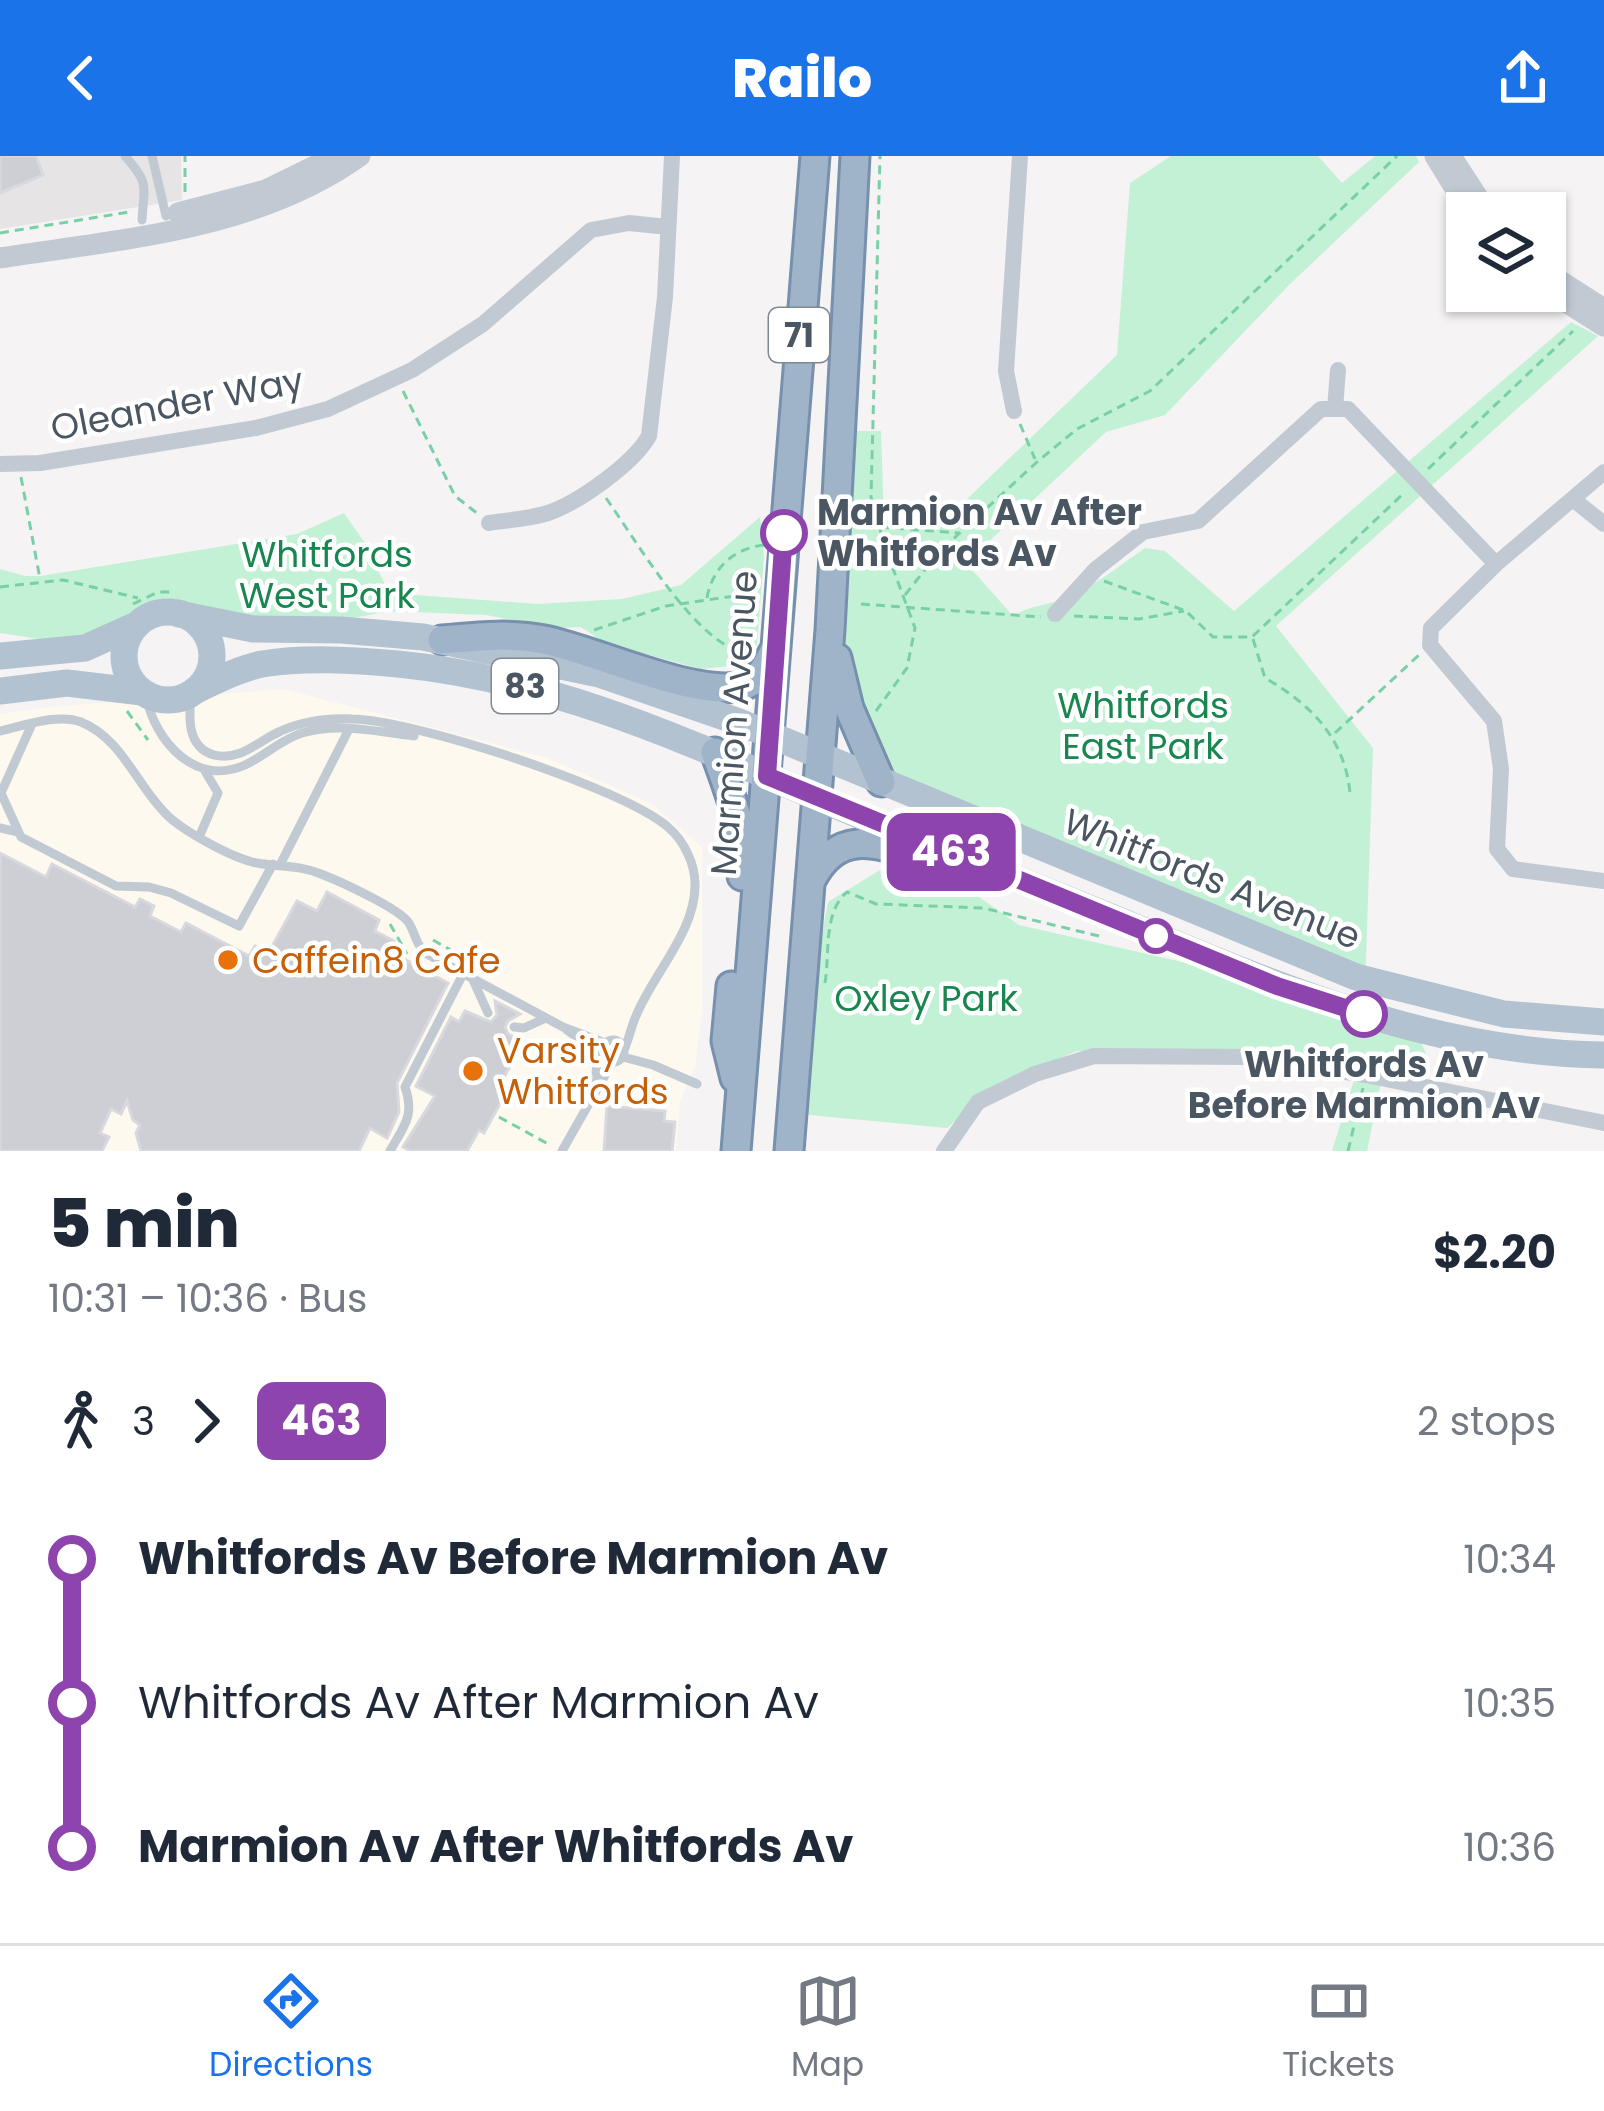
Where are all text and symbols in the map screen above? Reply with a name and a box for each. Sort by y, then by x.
text: Railo [732,40,872,116]
icon: back [48,45,114,111]
icon: share [1490,45,1556,111]
map controls [1446,192,1566,312]
button: layers [1446,192,1566,312]
road number: 71 [769,308,829,362]
street label: Oleander Way [46,355,308,453]
place label: Marmion Av After Whitfords Av [817,487,1142,579]
marker: Marmion Av After Whitfords Av [762,511,806,555]
park label: Whitfords West Park [239,529,416,621]
street label: Marmion Avenue [698,569,770,877]
road number: 83 [492,659,558,713]
park label: Whitfords East Park [1057,680,1229,772]
street label: Whitfords Avenue [1056,796,1368,962]
line badge: 463 [882,813,1020,891]
text: 463 [911,822,991,881]
unlabelled marker [1140,920,1172,952]
place label: Caffein8 Cafe [252,935,501,986]
marker: Caffein8 Cafe [215,947,241,973]
park label: Oxley Park [834,973,1018,1024]
marker: Whitfords Av Before Marmion Av [1342,992,1386,1036]
place label: Varsity Whitfords [497,1025,669,1117]
place label: Whitfords Av Before Marmion Av [1188,1039,1541,1131]
marker: Varsity Whitfords [460,1058,486,1084]
text: 5 min [48,1178,240,1270]
text: $2.20 [1433,1221,1556,1284]
text: 10:31 – 10:36 · Bus [48,1271,367,1326]
icon: walk [48,1388,114,1454]
icon: forward [173,1388,239,1454]
text: 463 [281,1391,362,1450]
text: 3 [132,1394,155,1449]
text: 2 stops [1417,1394,1556,1449]
text: Whitfords Av Before Marmion Av [138,1527,888,1590]
text: 10:34 [1463,1532,1556,1587]
text: Whitfords Av After Marmion Av [138,1671,819,1734]
text: 10:35 [1463,1676,1556,1731]
text: Marmion Av After Whitfords Av [138,1815,854,1878]
text: 10:36 [1463,1820,1556,1875]
tab: Directions [209,1968,373,2090]
tab: Map [791,1968,864,2090]
tab: Tickets [1282,1968,1395,2090]

